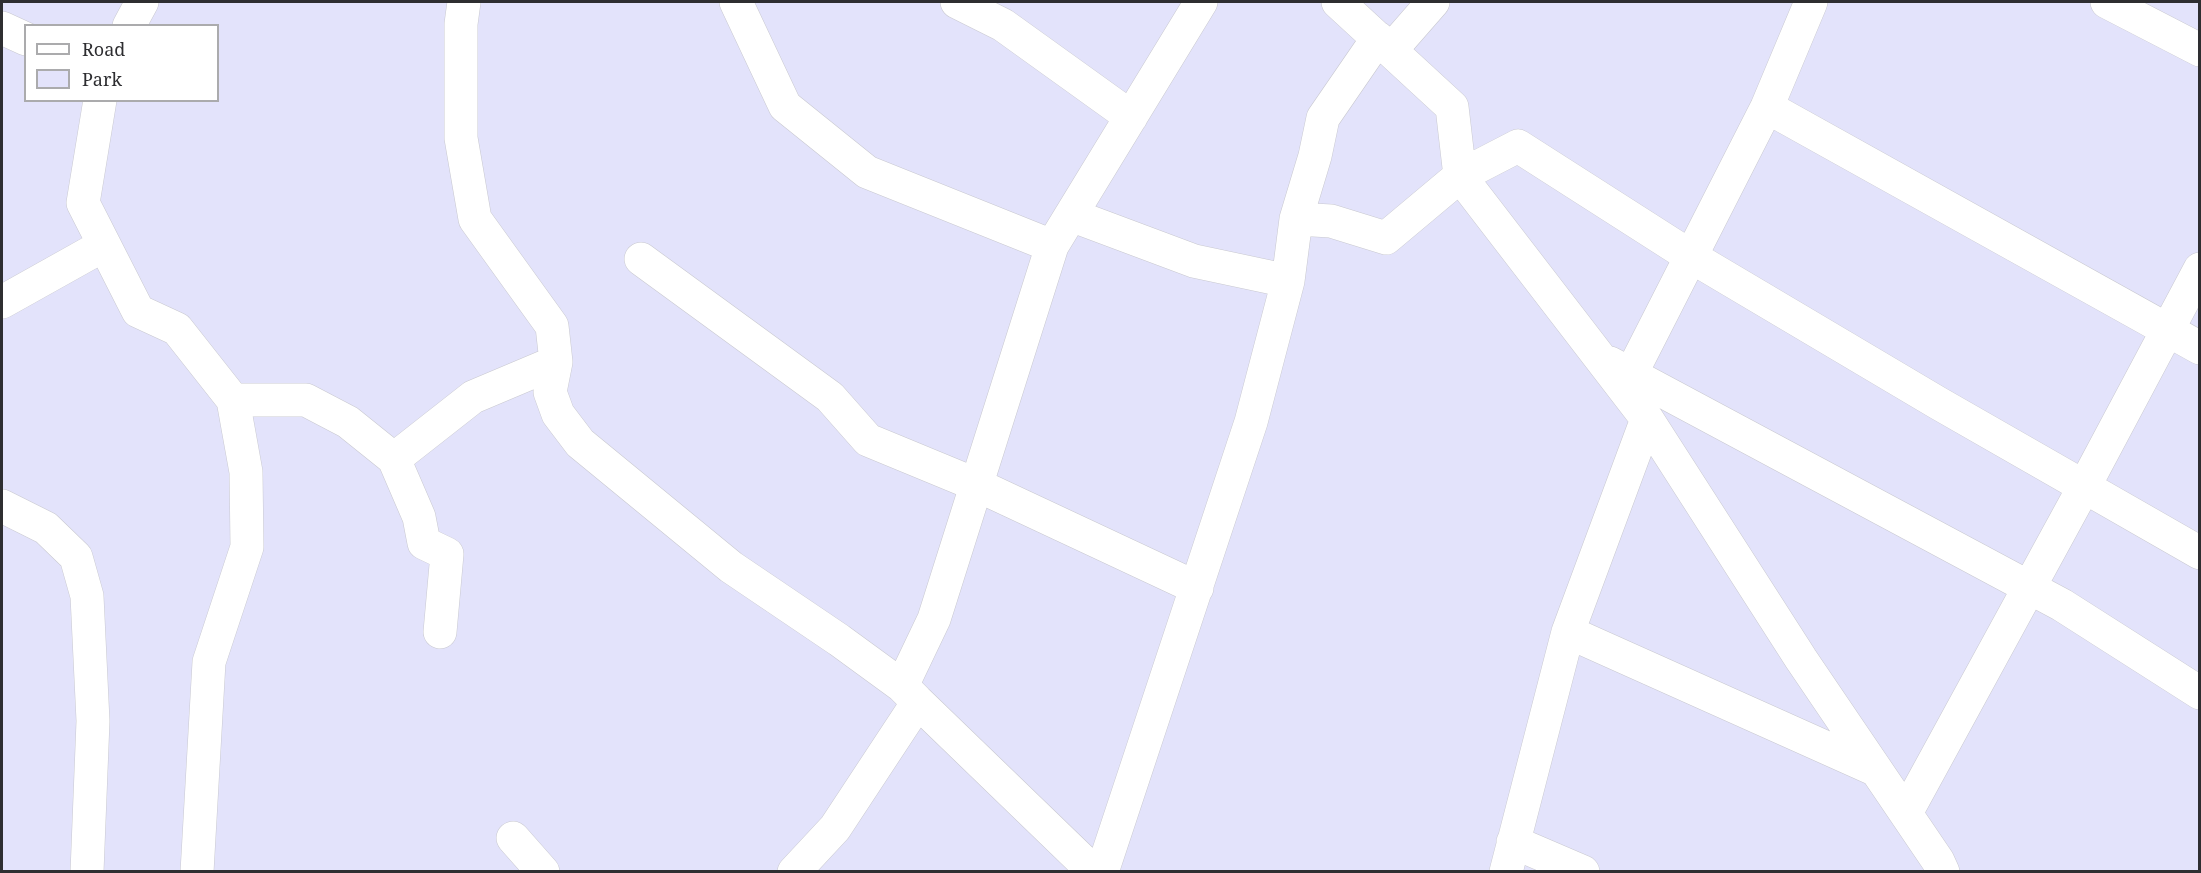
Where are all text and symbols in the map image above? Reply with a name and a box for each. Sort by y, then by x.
legend [24,24,219,102]
text: Road [82,37,125,61]
text: Park [82,67,122,91]

